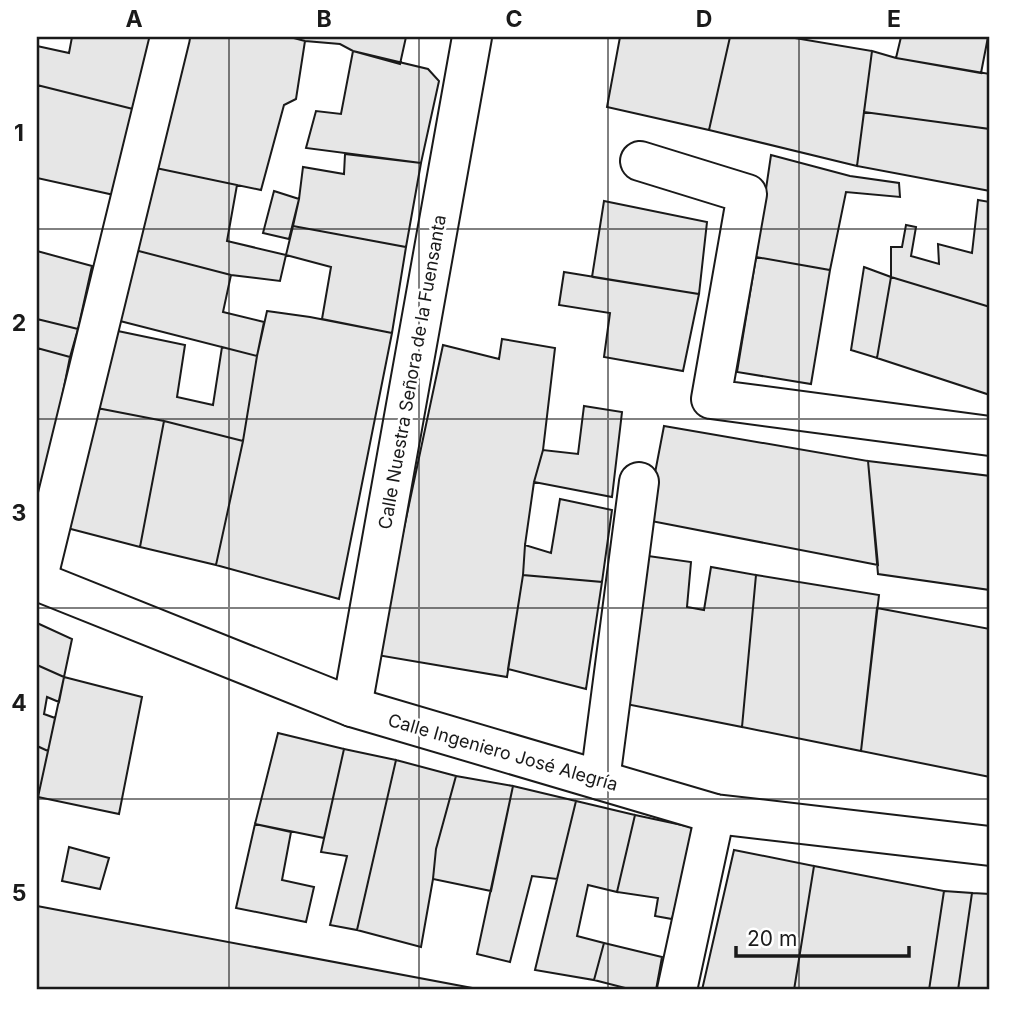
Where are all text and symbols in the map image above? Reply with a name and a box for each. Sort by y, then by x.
text: A [125,5,143,33]
text: B [316,5,332,33]
text: C [505,5,523,33]
text: D [696,5,712,33]
text: E [887,5,901,33]
text: 1 [14,119,24,147]
street label: Calle Nuestra Señora de la Fuensanta [374,213,450,531]
text: 2 [12,309,26,337]
text: 3 [12,499,26,527]
text: 4 [11,689,27,717]
street label: Calle Ingeniero José Alegría [386,709,620,795]
text: 5 [12,879,26,907]
scale bar [736,915,910,959]
text: 20 m [747,926,797,951]

